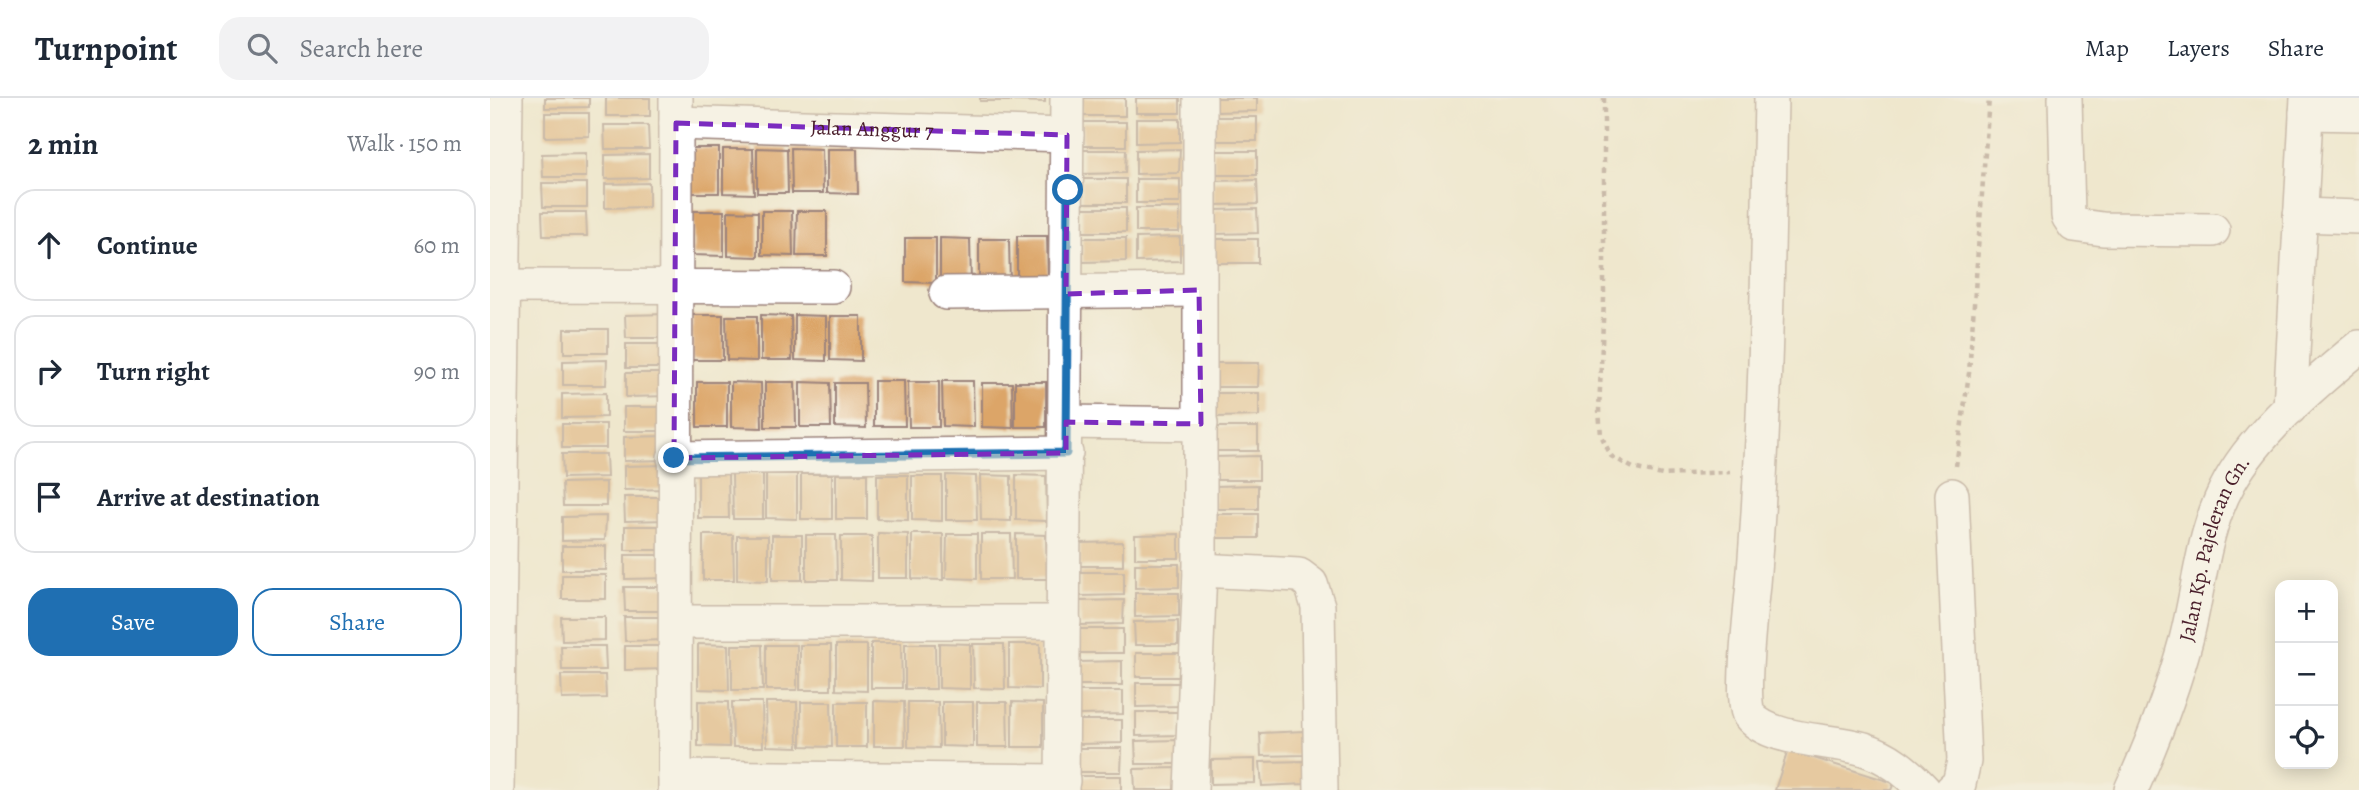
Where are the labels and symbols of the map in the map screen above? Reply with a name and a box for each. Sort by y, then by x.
street label: Jalan Anggur 7 [810,113,934,145]
route start [1052,174,1083,205]
route end [658,442,689,473]
street label: Jalan Kp. Pajeleran Gn. [2172,450,2257,645]

